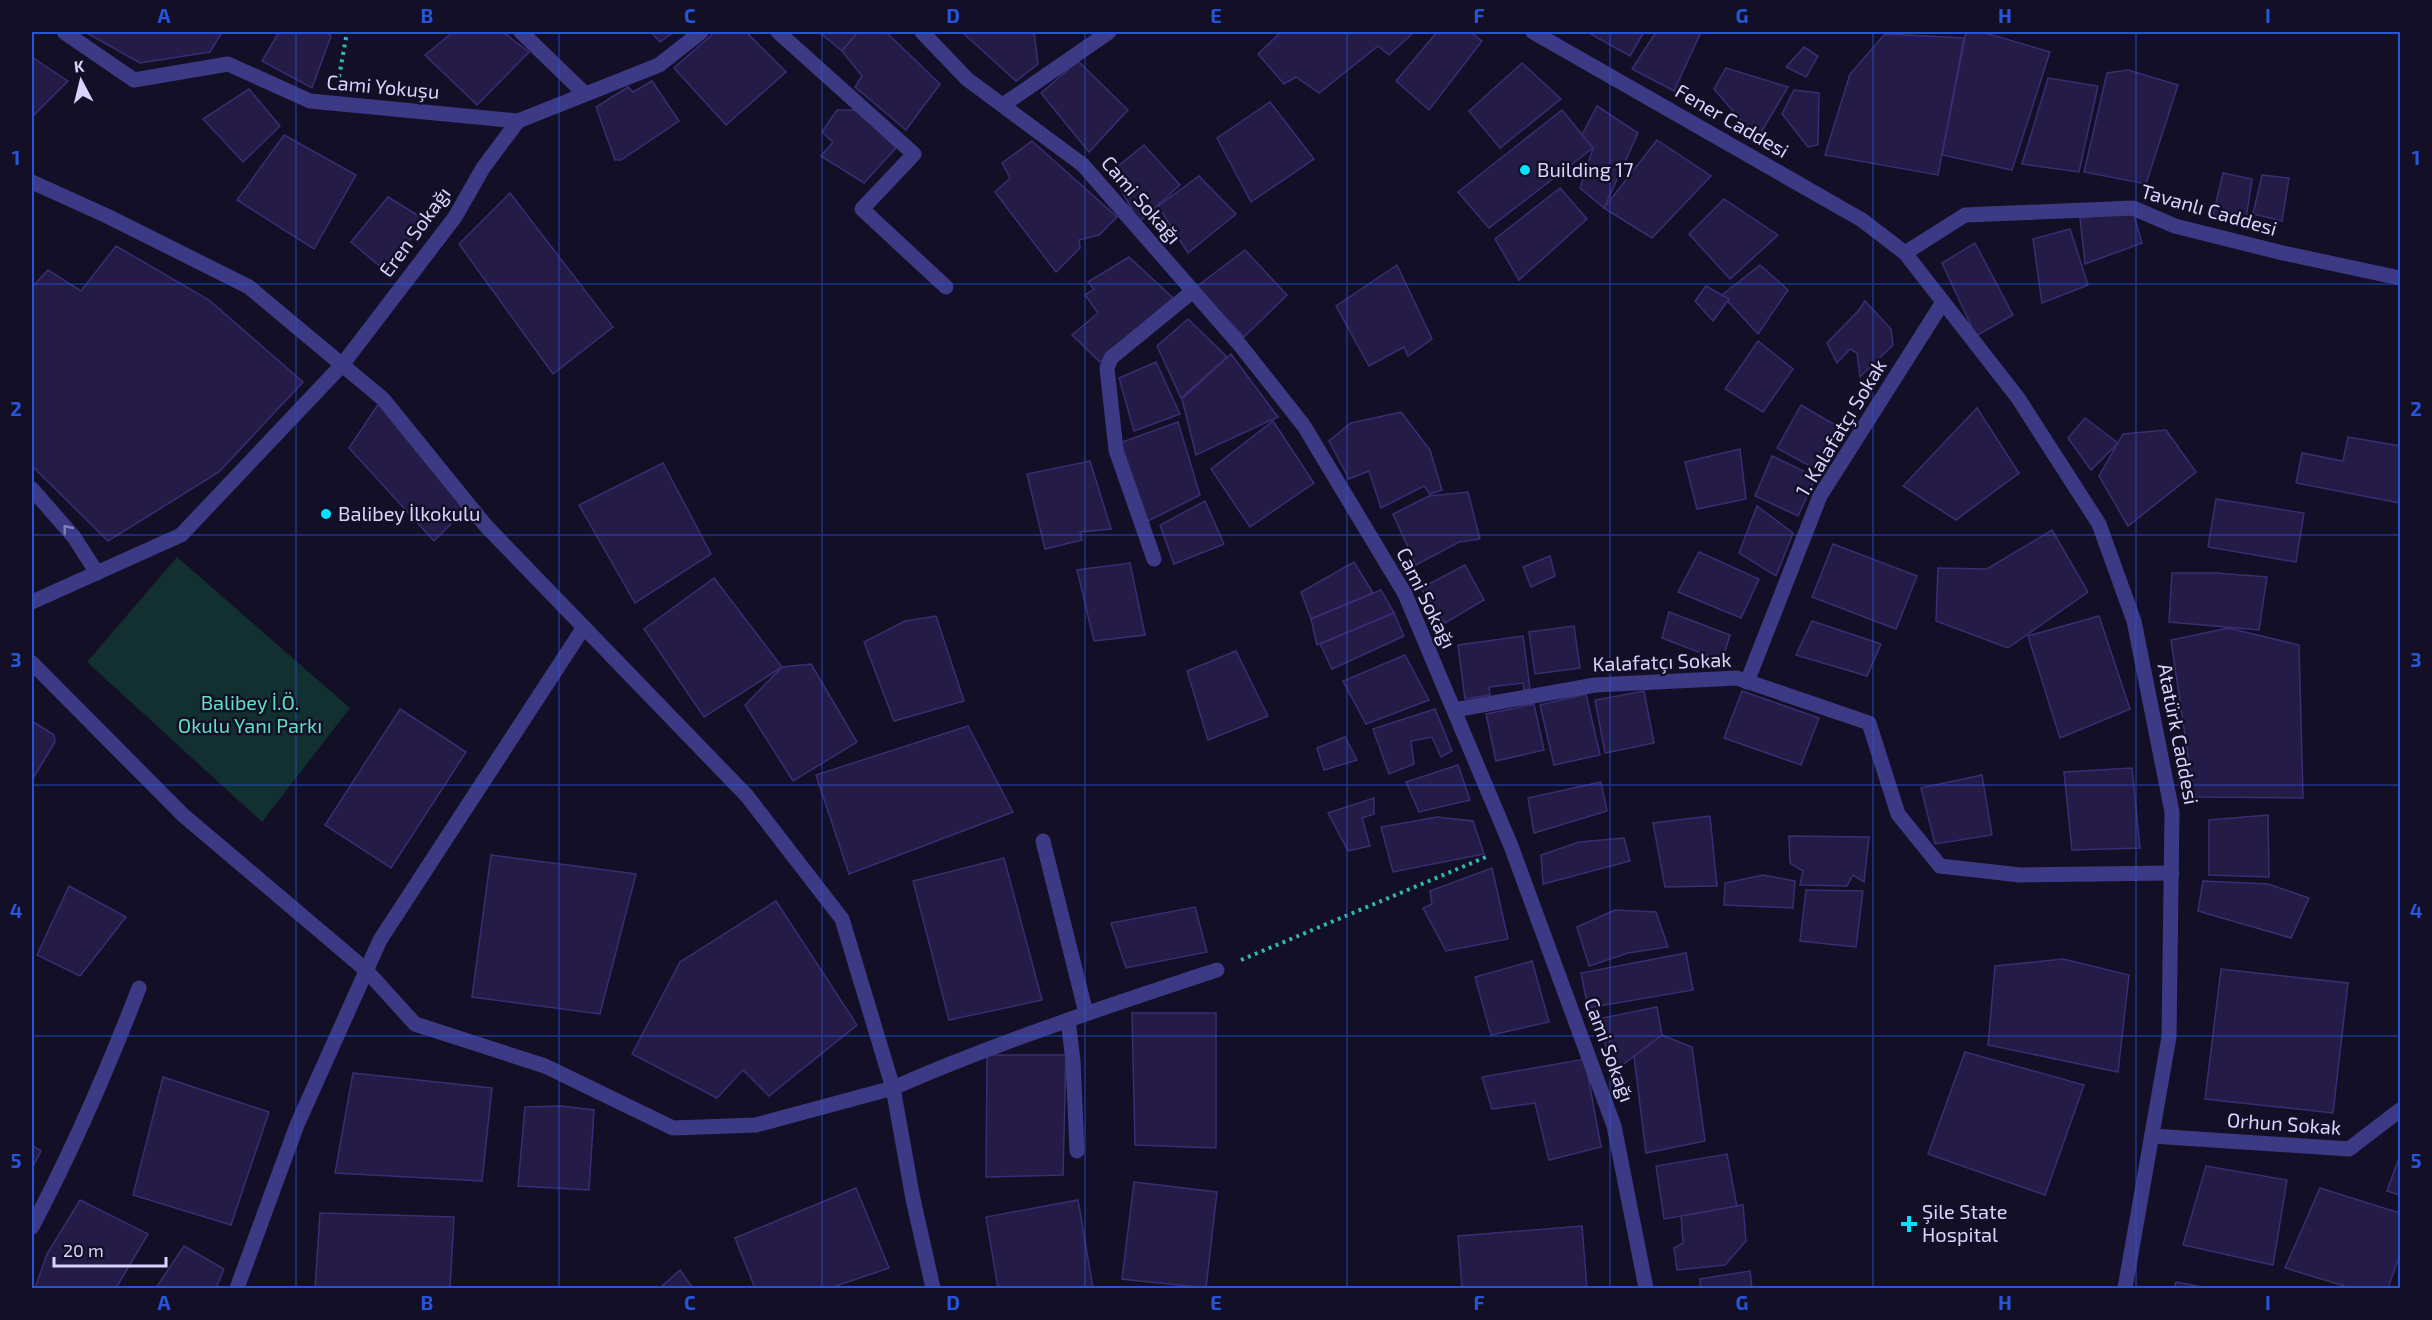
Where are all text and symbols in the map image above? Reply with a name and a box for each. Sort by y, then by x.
text: A [157,3,171,27]
text: B [421,3,433,27]
text: C [684,3,696,27]
text: D [946,3,960,27]
text: E [1210,3,1222,27]
text: F [1473,3,1485,27]
text: G [1736,3,1748,27]
text: H [1998,3,2012,27]
text: I [2265,3,2271,27]
north arrow [51,51,111,111]
text: K [73,55,86,76]
street label: Cami Yokuşu [325,69,441,104]
street label: Fener Caddesi [1672,78,1793,162]
text: 1 [12,145,20,169]
text: 1 [2412,145,2420,169]
street label: Cami Sokağı [1097,150,1187,248]
place label: Building 17 [1537,157,1634,181]
marker: Building 17 [1518,163,1532,177]
street label: Tavanlı Caddesi [2138,178,2280,240]
street label: Eren Sokağı [373,182,455,281]
street label: 1. Kalafatçı Sokak [1790,354,1891,501]
text: 2 [10,396,22,420]
text: 2 [2410,396,2422,420]
place label: Balibey İlkokulu [338,501,480,525]
marker: Balibey İlkokulu [319,507,333,521]
one-way arrow [63,524,74,535]
street label: Cami Sokağı [1392,543,1462,652]
text: 3 [10,647,22,671]
street label: Kalafatçı Sokak [1592,647,1732,676]
text: 3 [2410,647,2422,671]
street label: Atatürk Caddesi [2154,661,2204,807]
park label: Balibey İ.Ö. Okulu Yanı Parkı [178,690,322,737]
text: 4 [10,898,23,922]
text: 4 [2410,898,2423,922]
street label: Cami Sokağı [1580,994,1640,1105]
street label: Orhun Sokak [2226,1107,2342,1139]
text: 5 [10,1148,22,1172]
text: 5 [2410,1148,2422,1172]
place label: Şile State Hospital [1922,1199,2007,1246]
marker: Şile State Hospital [1900,1215,1918,1233]
scale bar [54,1230,166,1268]
text: 20 m [63,1239,104,1261]
text: A [157,1290,171,1314]
text: B [421,1290,433,1314]
text: C [684,1290,696,1314]
text: D [946,1290,960,1314]
text: E [1210,1290,1222,1314]
text: F [1473,1290,1485,1314]
text: G [1736,1290,1748,1314]
text: H [1998,1290,2012,1314]
text: I [2265,1290,2271,1314]

